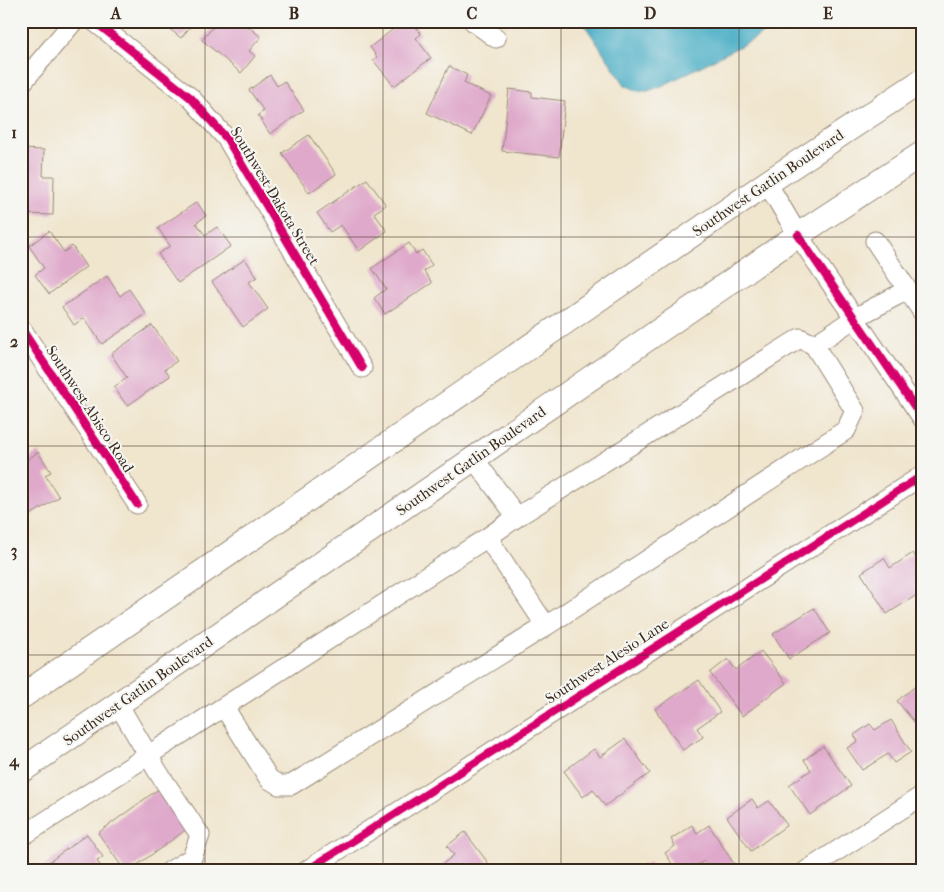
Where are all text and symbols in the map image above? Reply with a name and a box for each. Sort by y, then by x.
text: A [110,4,122,23]
text: B [289,4,299,23]
text: C [467,4,478,23]
text: D [644,4,656,23]
text: E [823,4,833,23]
text: 1 [11,123,17,142]
street label: Southwest Dakota Street [227,124,324,269]
street label: Southwest Gatlin Boulevard [689,125,848,240]
text: 2 [10,332,18,351]
street label: Southwest Abisco Road [42,342,138,477]
street label: Southwest Gatlin Boulevard [393,402,550,520]
text: 3 [11,541,17,561]
street label: Southwest Alesio Lane [542,614,673,708]
street label: Southwest Gatlin Boulevard [60,632,217,750]
text: 4 [8,751,20,771]

